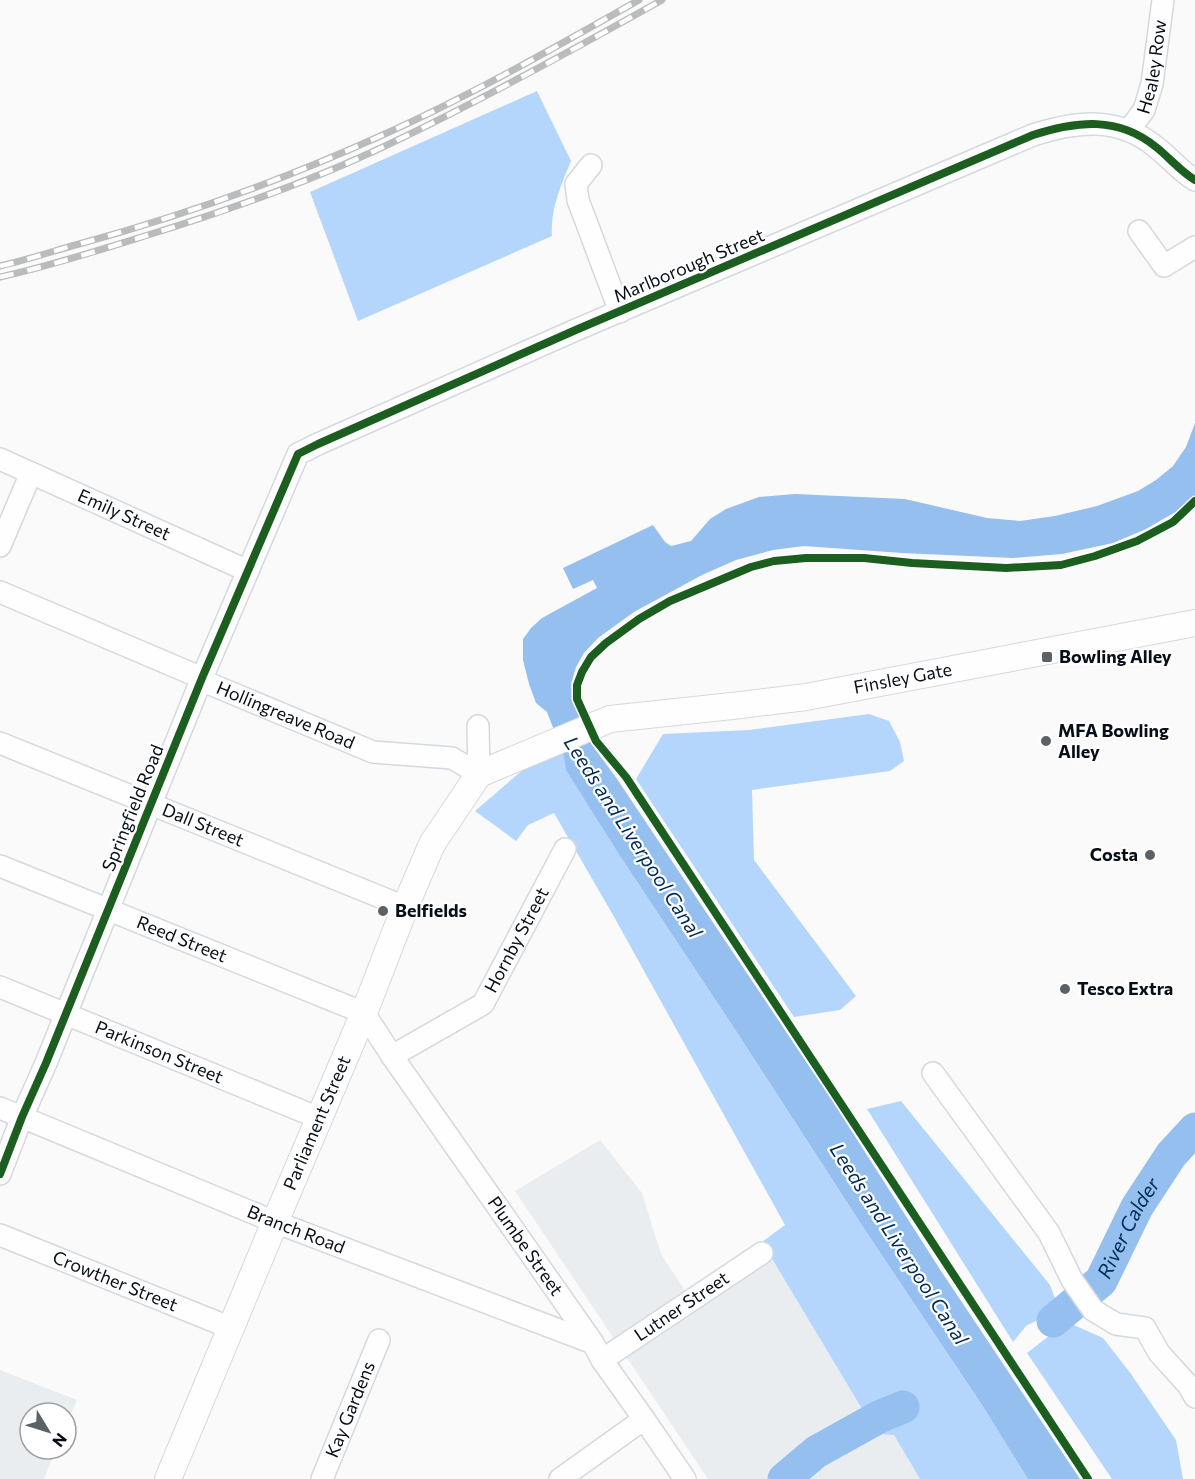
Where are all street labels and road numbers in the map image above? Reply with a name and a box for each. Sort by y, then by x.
street label: Healey Row [1131,18,1170,116]
street label: Marlborough Street [610,223,767,307]
street label: Emily Street [75,484,174,545]
street label: Finsley Gate [852,657,954,698]
street label: Hollingreave Road [213,676,358,753]
street label: Springfield Road [97,741,168,874]
street label: Dall Street [159,798,247,851]
street label: Hornby Street [479,883,553,996]
street label: Reed Street [134,910,230,967]
street label: Parkinson Street [92,1015,227,1087]
street label: Parliament Street [278,1052,355,1193]
street label: Plumbe Street [484,1192,568,1299]
street label: Branch Road [244,1200,348,1258]
street label: Crowther Street [50,1245,181,1315]
street label: Lutner Street [630,1266,733,1345]
street label: Kay Gardens [320,1358,379,1461]

